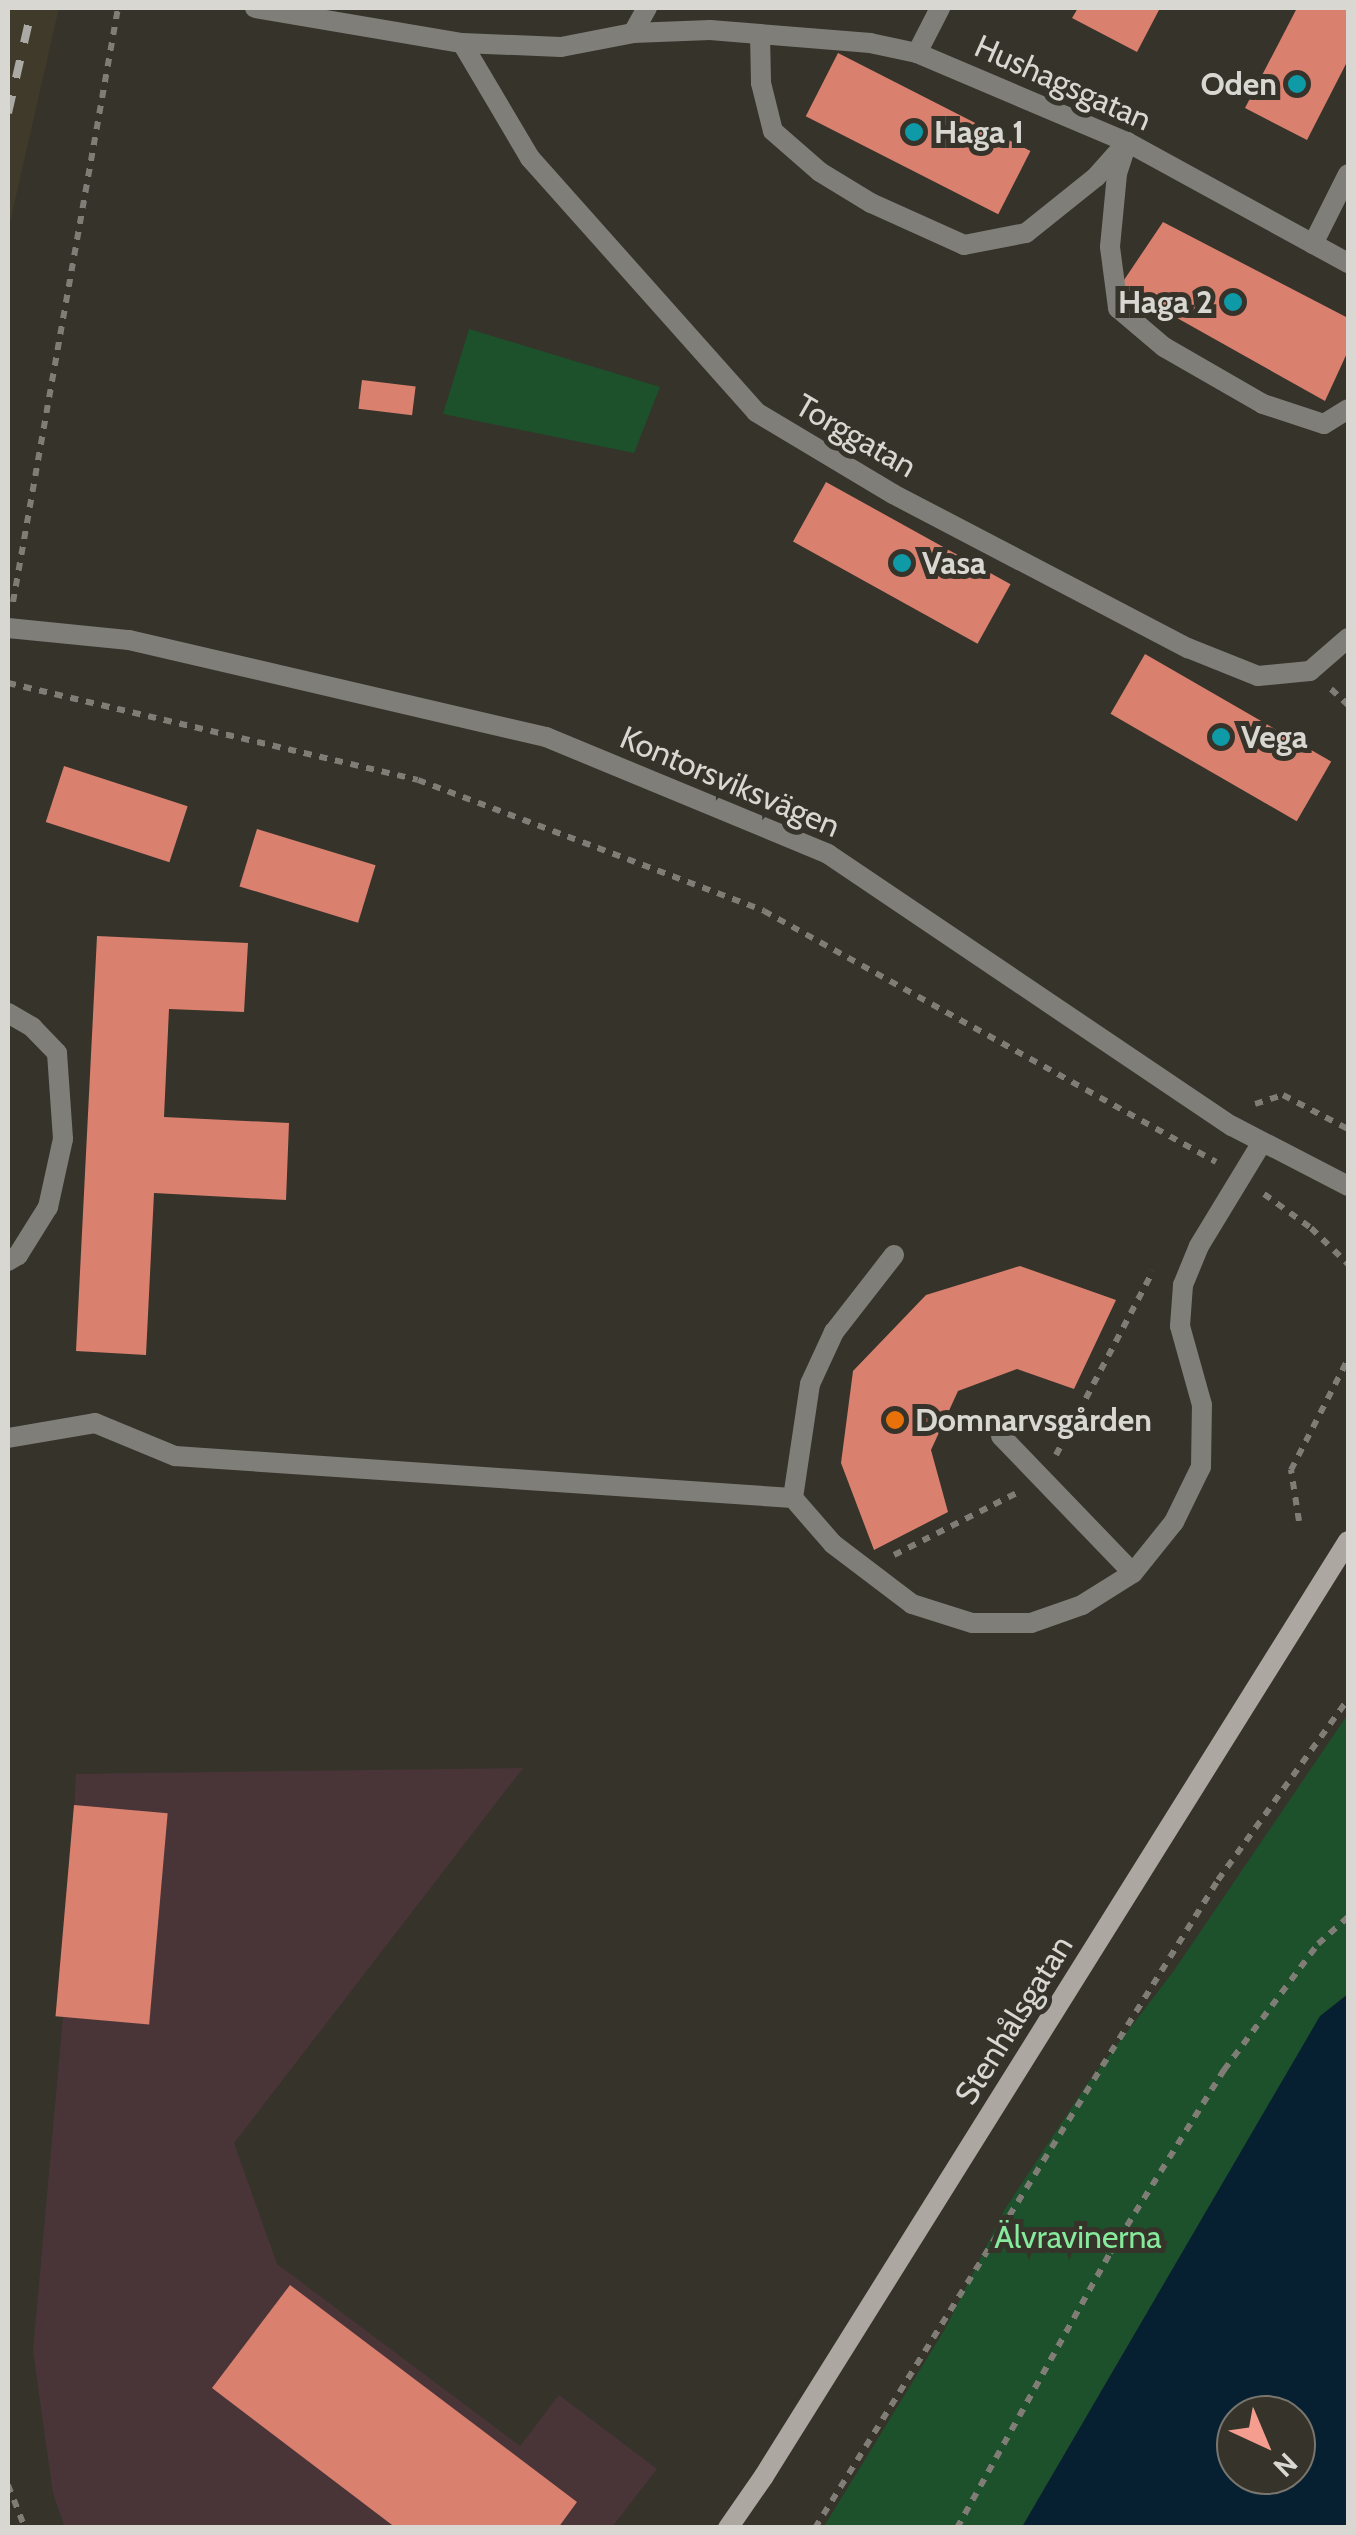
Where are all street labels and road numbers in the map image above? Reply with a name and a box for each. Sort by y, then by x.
street label: Hushagsgatan [969,27,1157,139]
street label: Torggatan [789,386,923,486]
street label: Kontorsviksvägen [614,718,846,846]
street label: Stenhålsgatan [947,1929,1081,2111]

